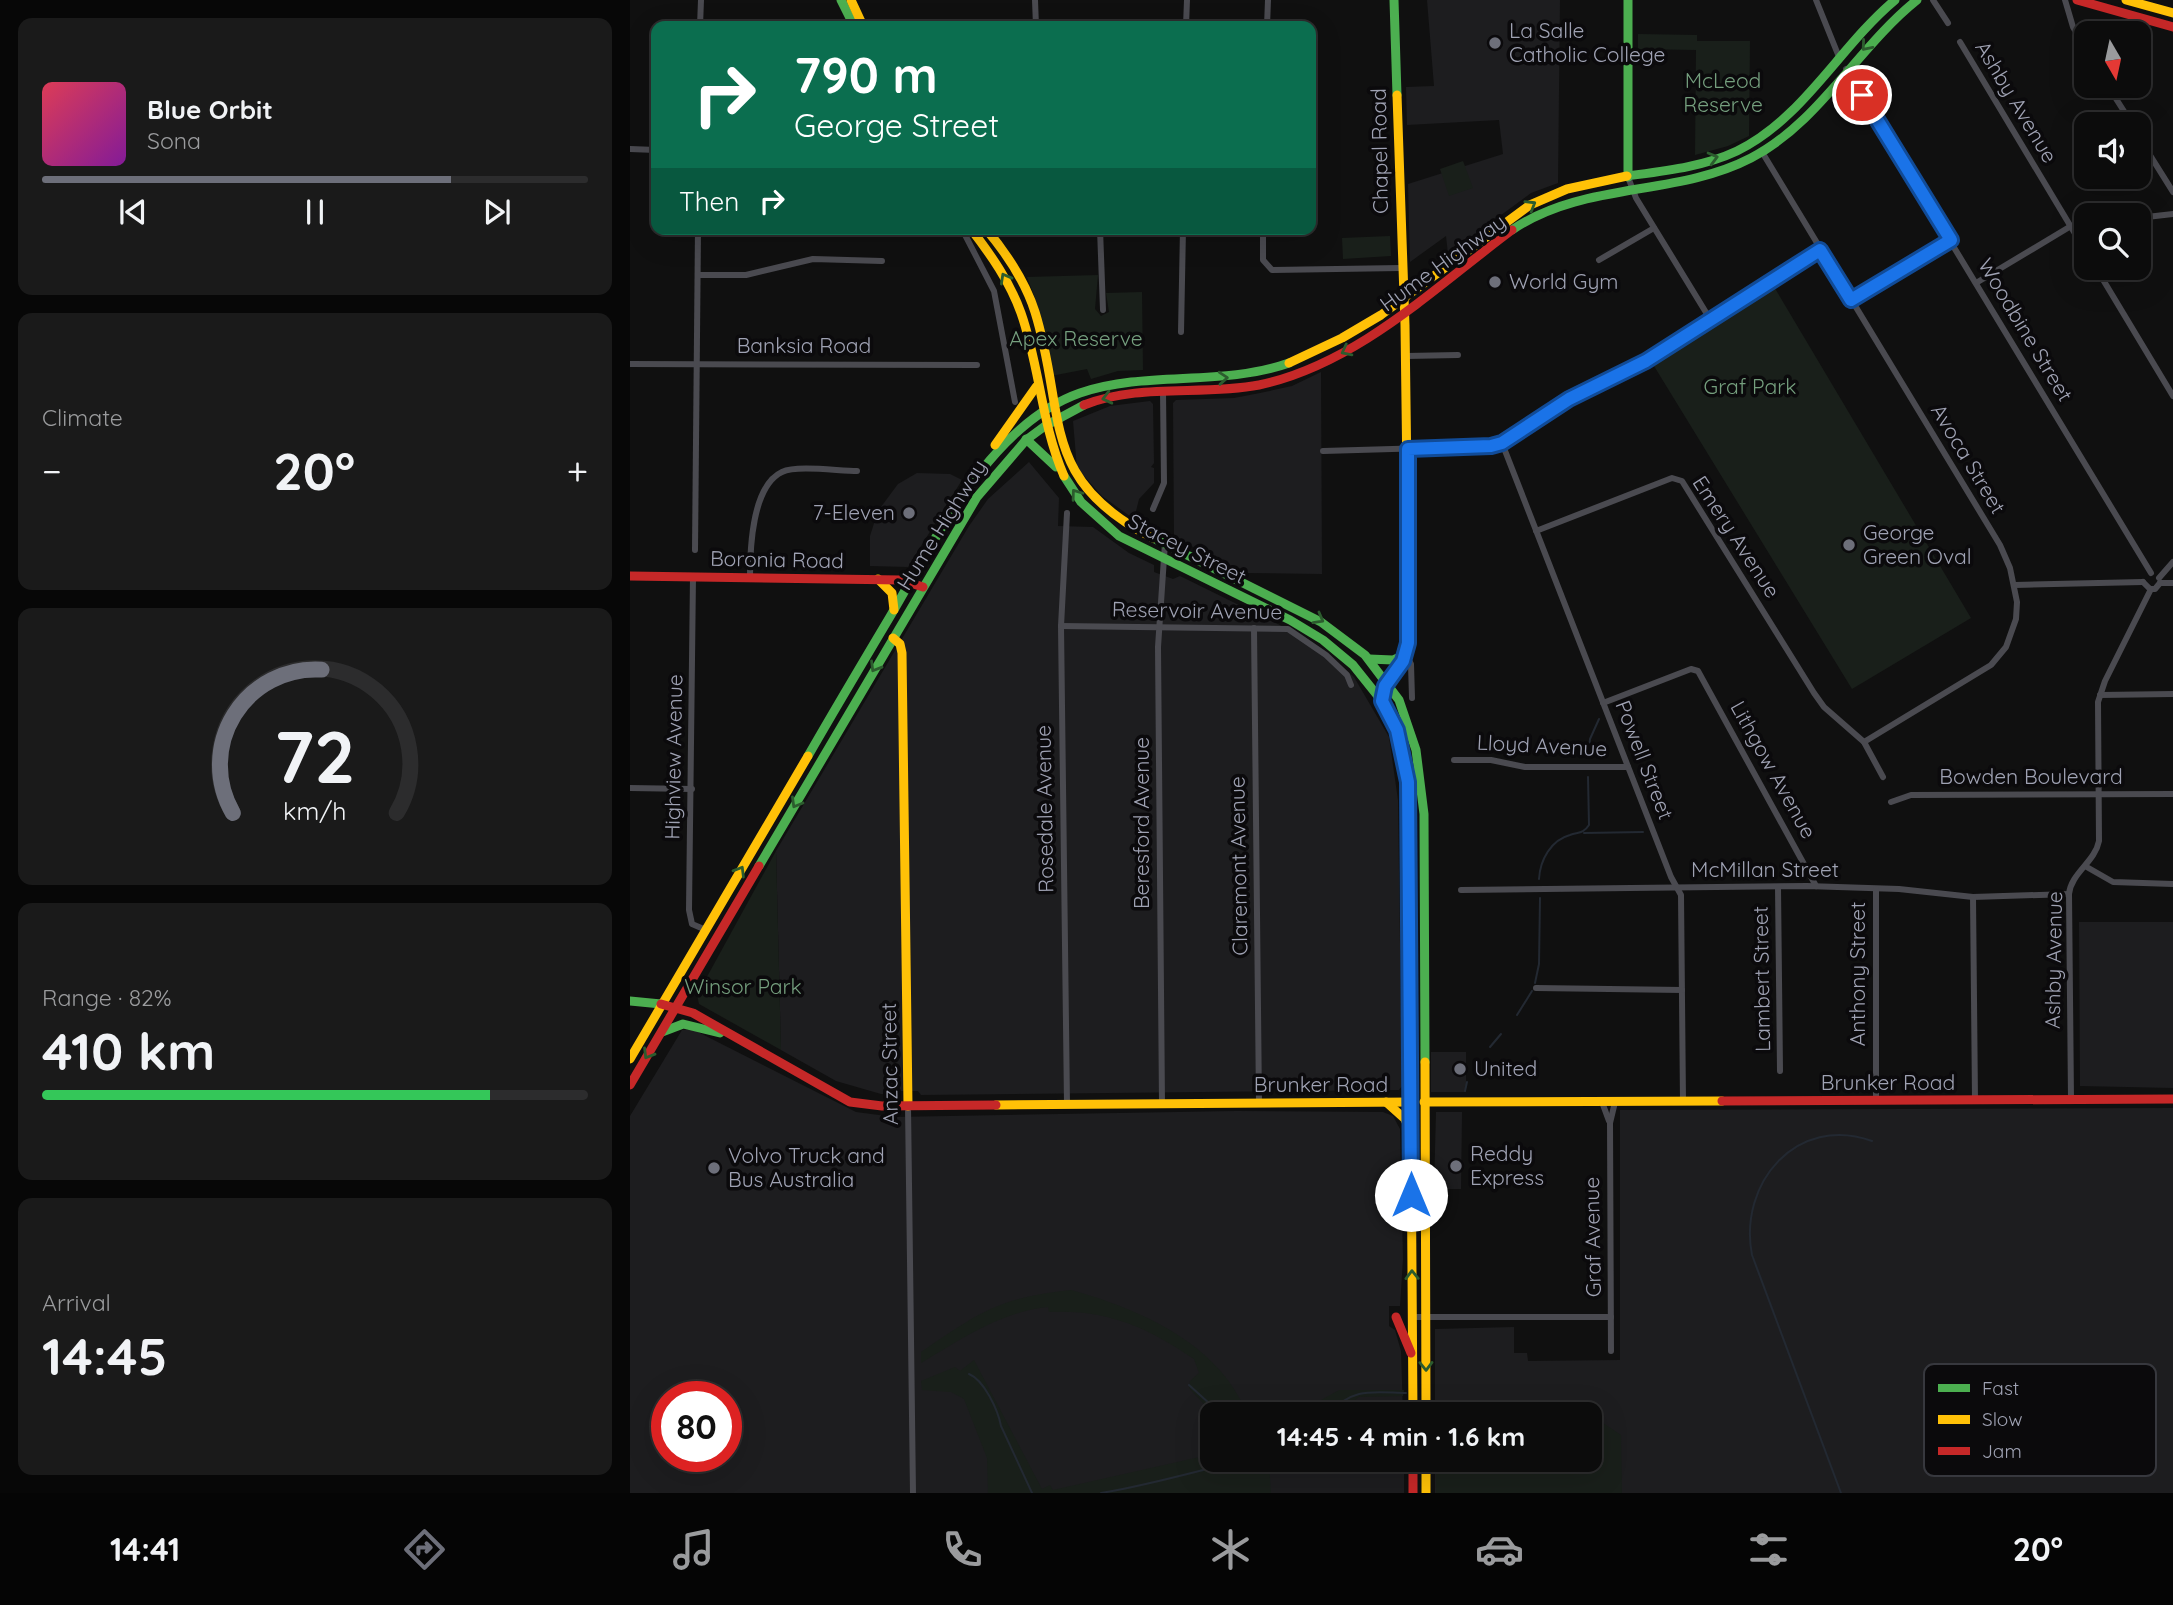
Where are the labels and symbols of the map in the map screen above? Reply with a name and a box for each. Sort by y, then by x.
place label: La Salle Catholic College [1509,17,1665,67]
north arrow [2074,21,2151,98]
marker: La Salle Catholic College [1487,35,1503,51]
street label: Ashby Avenue [1970,36,2063,167]
one-way arrow [1862,37,1874,50]
pin [1832,65,1892,125]
park label: McLeod Reserve [1683,67,1763,117]
street label: Chapel Road [1365,88,1393,214]
one-way arrow [1707,152,1719,166]
one-way arrow [1523,200,1536,213]
street label: Hume Highway [1374,208,1510,316]
street label: Woodbine Street [1973,253,2079,406]
place label: World Gym [1509,268,1619,294]
one-way arrow [1000,272,1013,285]
marker: World Gym [1487,274,1503,290]
park label: Apex Reserve [1009,325,1143,351]
street label: Banksia Road [737,332,871,358]
one-way arrow [1341,342,1353,356]
one-way arrow [1217,371,1228,386]
park label: Graf Park [1704,373,1796,399]
one-way arrow [1101,390,1113,404]
street label: Avoca Street [1926,399,2012,518]
street label: Hume Highway [891,454,992,595]
street label: Emery Avenue [1688,470,1786,602]
one-way arrow [1072,489,1084,502]
place label: 7-Eleven [813,499,895,525]
marker: 7-Eleven [901,505,917,521]
street label: Stacey Street [1124,507,1251,589]
place label: George Green Oval [1863,519,1972,569]
marker: George Green Oval [1841,537,1857,553]
street label: Boronia Road [710,545,844,573]
street label: Reservoir Avenue [1112,596,1282,624]
one-way arrow [1311,611,1324,624]
one-way arrow [871,659,884,672]
street label: Highview Avenue [659,674,687,840]
street label: Powell Street [1610,696,1680,823]
street label: Lithgow Avenue [1725,696,1822,843]
street label: Rosedale Avenue [1030,725,1058,893]
street label: Lloyd Avenue [1476,729,1608,761]
street label: Beresford Avenue [1128,737,1154,909]
street label: Bowden Boulevard [1939,763,2123,789]
street label: Claremont Avenue [1223,776,1253,956]
one-way arrow [791,795,804,808]
street label: McMillan Street [1691,856,1839,882]
one-way arrow [732,865,745,878]
street label: Ashby Avenue [2039,891,2067,1029]
street label: Anthony Street [1844,902,1870,1046]
street label: Lambert Street [1747,906,1775,1052]
park label: Winsor Park [684,973,802,999]
street label: Anzac Street [875,1003,903,1125]
one-way arrow [643,1047,656,1060]
place label: United [1474,1055,1537,1081]
marker: United [1452,1061,1468,1077]
street label: Brunker Road [1821,1069,1955,1095]
street label: Brunker Road [1254,1071,1388,1097]
place label: Reddy Express [1470,1140,1544,1190]
place label: Volvo Truck and Bus Australia [728,1142,885,1192]
position arrow [1374,1158,1448,1232]
marker: Reddy Express [1448,1158,1464,1174]
marker: Volvo Truck and Bus Australia [706,1160,722,1176]
street label: Graf Avenue [1578,1177,1606,1297]
one-way arrow [1404,1270,1420,1280]
one-way arrow [1418,1360,1433,1371]
legend [1924,1364,2156,1476]
text: Fast [1982,1376,2019,1400]
speed limit sign: 80 [651,1381,742,1472]
text: Slow [1982,1407,2023,1431]
text: Jam [1982,1439,2022,1463]

